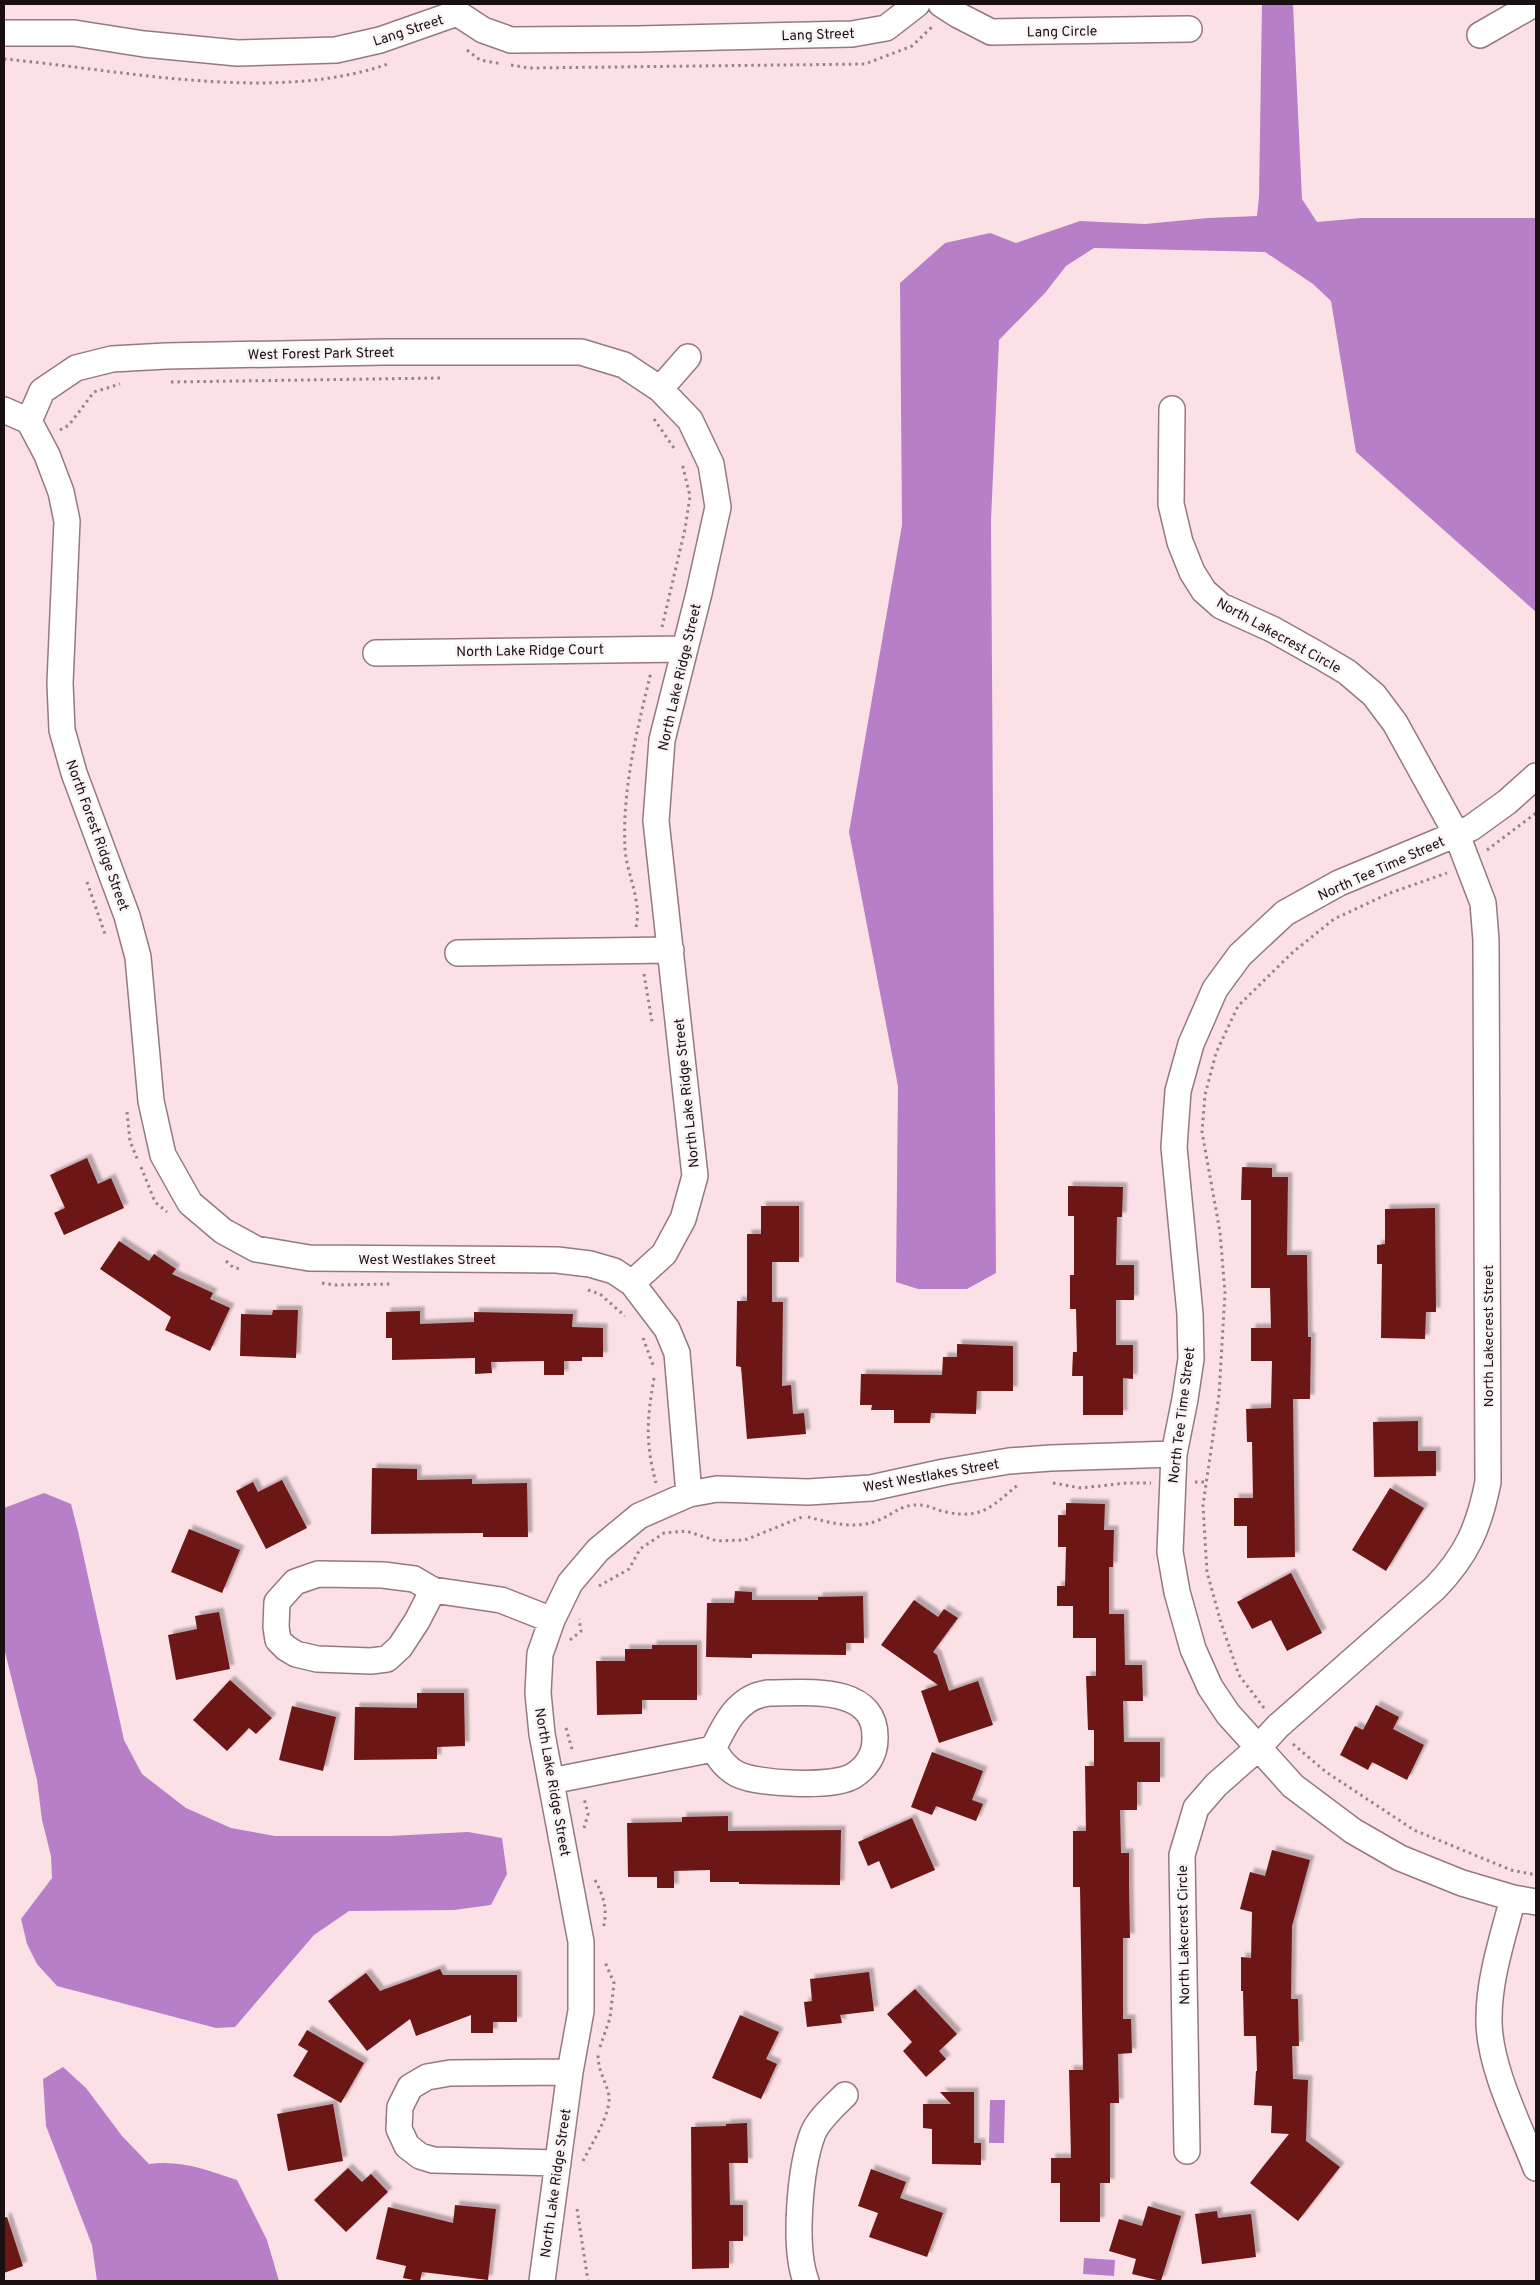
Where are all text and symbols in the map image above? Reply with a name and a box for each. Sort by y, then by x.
street label: Lang Street [371,12,446,51]
street label: Lang Circle [1027,23,1097,42]
street label: Lang Street [781,26,855,45]
street label: West Forest Park Street [248,345,394,364]
street label: North Lakecrest Circle [1213,595,1344,678]
street label: North Lake Ridge Street [655,602,706,753]
street label: North Lake Ridge Court [456,642,604,661]
street label: North Forest Ridge Street [61,758,132,913]
street label: North Tee Time Street [1316,834,1448,905]
street label: North Lake Ridge Street [671,1017,704,1169]
street label: West Westlakes Street [358,1252,496,1269]
street label: North Lakecrest Street [1481,1265,1498,1407]
street label: North Tee Time Street [1166,1346,1199,1484]
street label: West Westlakes Street [862,1456,1001,1497]
street label: North Lake Ridge Street [530,1707,573,1858]
street label: North Lakecrest Circle [1175,1865,1194,2005]
street label: North Lake Ridge Street [538,2108,575,2259]

